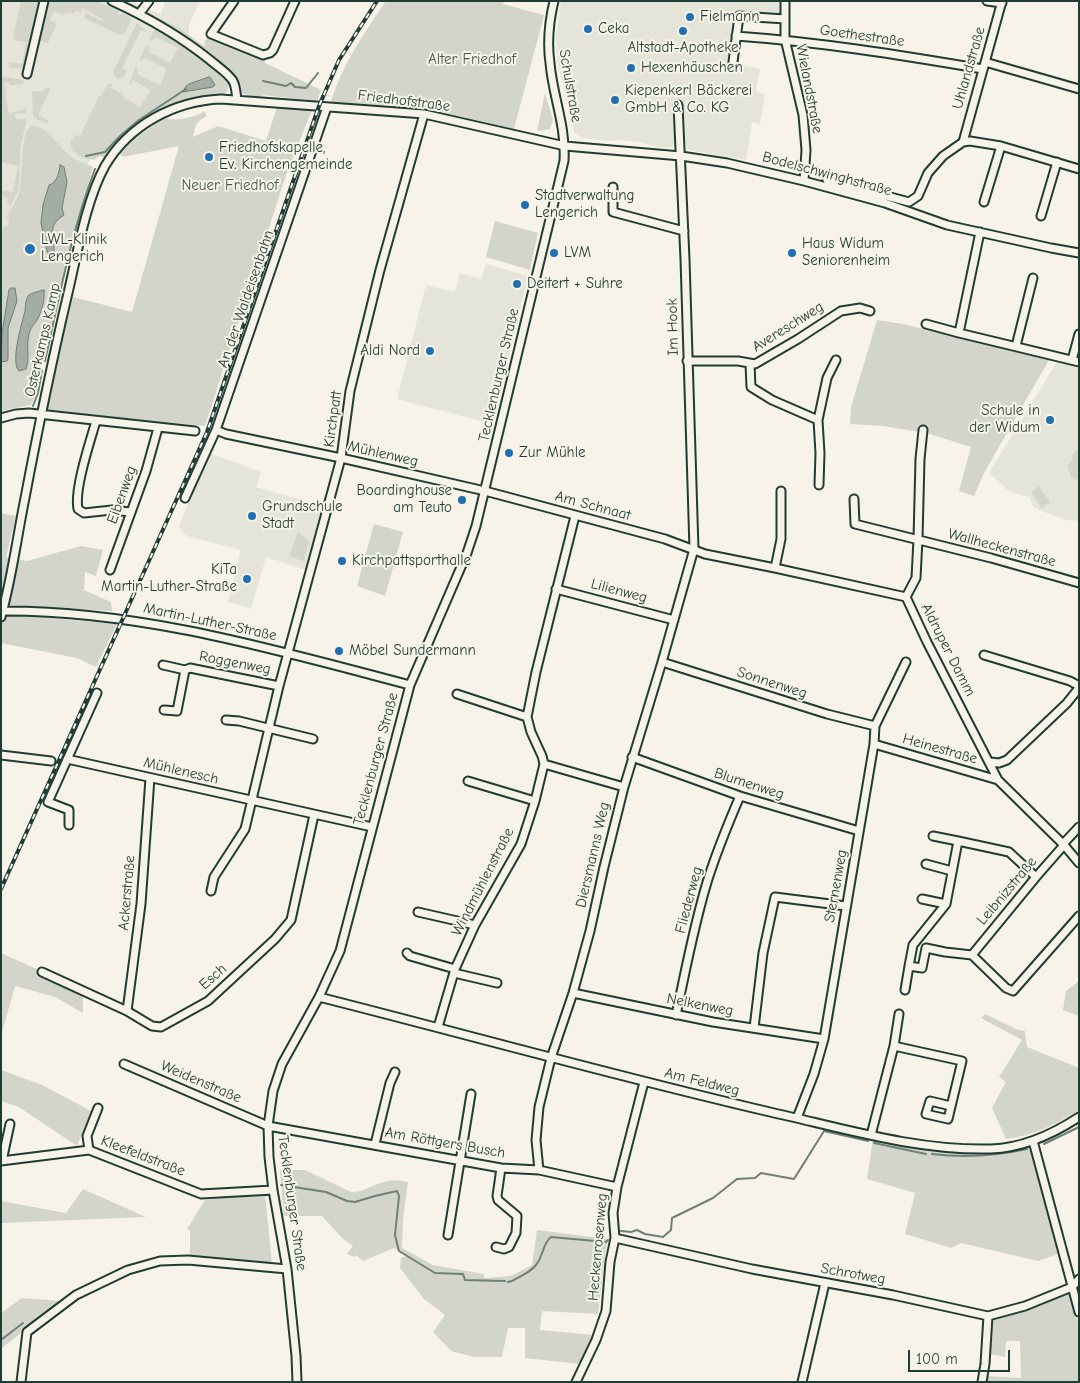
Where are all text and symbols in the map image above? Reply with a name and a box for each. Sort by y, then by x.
place label: Fielmann [700,8,760,26]
marker: Fielmann [684,11,696,23]
place label: Ceka [598,20,629,38]
street label: Goethestraße [818,21,906,51]
marker: Ceka [582,23,594,35]
marker: Altstadt-Apotheke [677,25,689,37]
street label: Uhlandstraße [949,25,989,111]
place label: Altstadt-Apotheke [627,39,739,57]
street label: Wielandstraße [792,43,826,135]
street label: Schulstraße [555,48,585,124]
park label: Alter Friedhof [428,51,516,69]
place label: Hexenhäuschen [641,59,743,77]
marker: Hexenhäuschen [625,62,637,74]
place label: Kiepenkerl Bäckerei GmbH & Co. KG [625,82,752,117]
street label: Friedhofstraße [357,86,451,116]
marker: Kiepenkerl Bäckerei GmbH & Co. KG [609,94,621,106]
place label: Friedhofskapelle, Ev. Kirchengemeinde [219,139,353,174]
street label: Bodelschwinghstraße [760,148,894,200]
marker: Friedhofskapelle, Ev. Kirchengemeinde [203,151,215,163]
park label: Neuer Friedhof [181,177,279,195]
place label: Stadtverwaltung Lengerich [535,187,634,222]
marker: Stadtverwaltung Lengerich [519,199,531,211]
street label: An der Waldeisenbahn [214,228,278,370]
place label: LWL-Klinik Lengerich [41,231,107,266]
place label: Haus Widum Seniorenheim [802,235,890,270]
marker: LWL-Klinik Lengerich [23,242,37,256]
place label: LVM [564,244,591,262]
marker: LVM [548,247,560,259]
marker: Haus Widum Seniorenheim [786,247,798,259]
place label: Deitert + Suhre [527,275,623,293]
marker: Deitert + Suhre [511,278,523,290]
street label: Osterkamps Kamp [21,282,65,398]
street label: Im Hook [664,298,682,356]
street label: Avereschweg [749,298,827,356]
street label: Tecklenburger Straße [475,306,523,444]
place label: Aldi Nord [360,342,420,360]
marker: Aldi Nord [424,345,436,357]
street label: Kirchpatt [320,390,346,448]
place label: Schule in der Widum [969,402,1040,437]
marker: Schule in der Widum [1044,414,1056,426]
street label: Mühlenweg [346,437,420,471]
place label: Zur Mühle [519,444,585,462]
marker: Zur Mühle [503,447,515,459]
street label: Eibenweg [103,464,141,526]
place label: Boardinghouse am Teuto [357,482,452,517]
street label: Am Schnaat [553,487,633,525]
marker: Boardinghouse am Teuto [456,494,468,506]
place label: Grundschule Stadt [262,498,343,533]
marker: Grundschule Stadt [246,510,258,522]
street label: Wallheckenstraße [946,525,1058,571]
place label: Kirchpattsporthalle [352,552,471,570]
marker: Kirchpattsporthalle [336,555,348,567]
place label: KiTa Martin-Luther-Straße [101,561,237,596]
marker: KiTa Martin-Luther-Straße [241,573,253,585]
street label: Lilienweg [589,575,649,607]
street label: Martin-Luther-Straße [142,599,278,645]
street label: Aldruper Damm [917,600,979,700]
place label: Möbel Sundermann [349,642,476,660]
marker: Möbel Sundermann [333,645,345,657]
street label: Roggenweg [198,647,272,679]
street label: Sonnenweg [735,663,809,703]
street label: Tecklenburger Straße [350,691,402,827]
street label: Heinestraße [901,730,979,768]
street label: Mühlenesch [142,754,220,788]
street label: Blumenweg [712,764,786,804]
street label: Diersmanns Weg [572,800,614,910]
street label: Windmühlenstraße [448,825,518,939]
street label: Sternenweg [821,848,851,924]
street label: Leibnizstraße [973,853,1041,929]
street label: Ackerstraße [115,855,139,931]
street label: Fliederweg [671,865,707,935]
street label: Esch [196,960,230,994]
street label: Nelkenweg [665,990,735,1020]
street label: Weidenstraße [158,1057,244,1107]
street label: Am Feldweg [663,1064,741,1100]
street label: Am Röttgers Busch [383,1124,507,1162]
street label: Kleefeldstraße [98,1132,188,1180]
street label: Tecklenburger Straße [274,1134,310,1272]
street label: Heckenrosenweg [584,1192,612,1302]
street label: Schrotweg [819,1259,887,1289]
scale bar [910,1340,1012,1372]
text: 100 m [916,1350,958,1368]

